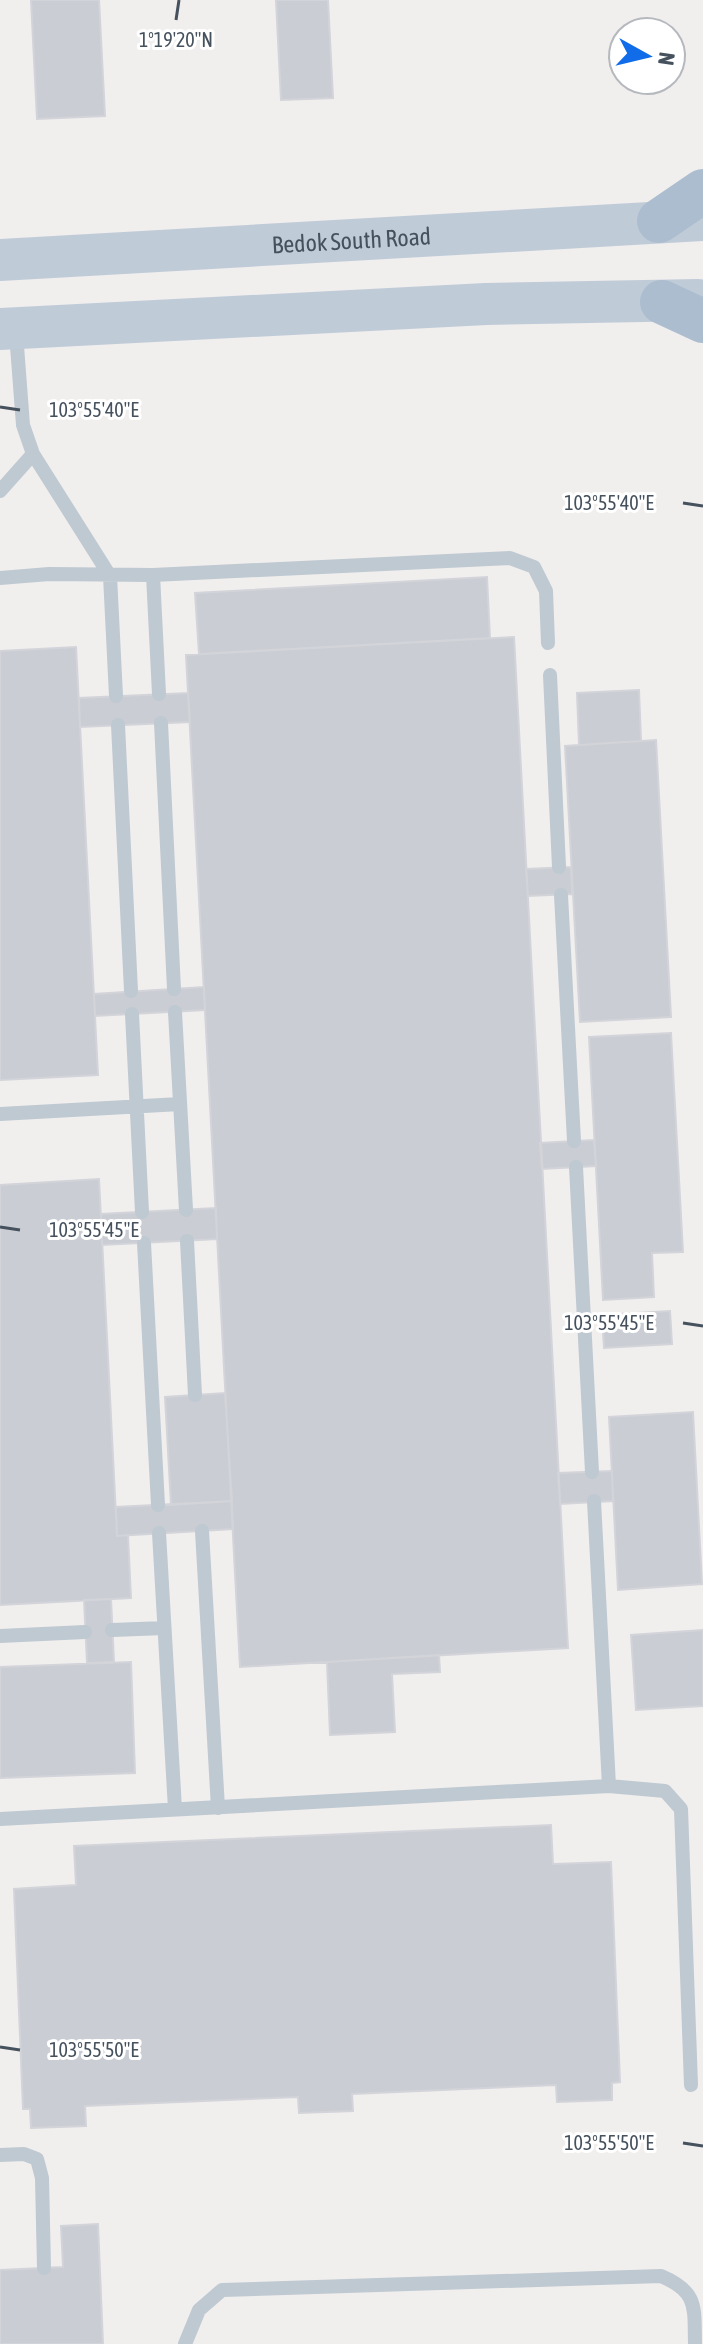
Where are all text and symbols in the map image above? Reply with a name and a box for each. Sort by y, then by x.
north arrow [607,16,687,96]
text: 1°19'20"N [139,28,213,51]
text: N [653,51,681,67]
street label: Bedok South Road [271,222,432,258]
text: 103°55'40"E [49,398,139,421]
text: 103°55'40"E [564,491,654,514]
text: 103°55'45"E [49,1218,139,1241]
text: 103°55'45"E [564,1311,654,1334]
text: 103°55'50"E [49,2038,139,2061]
text: 103°55'50"E [564,2131,654,2154]

